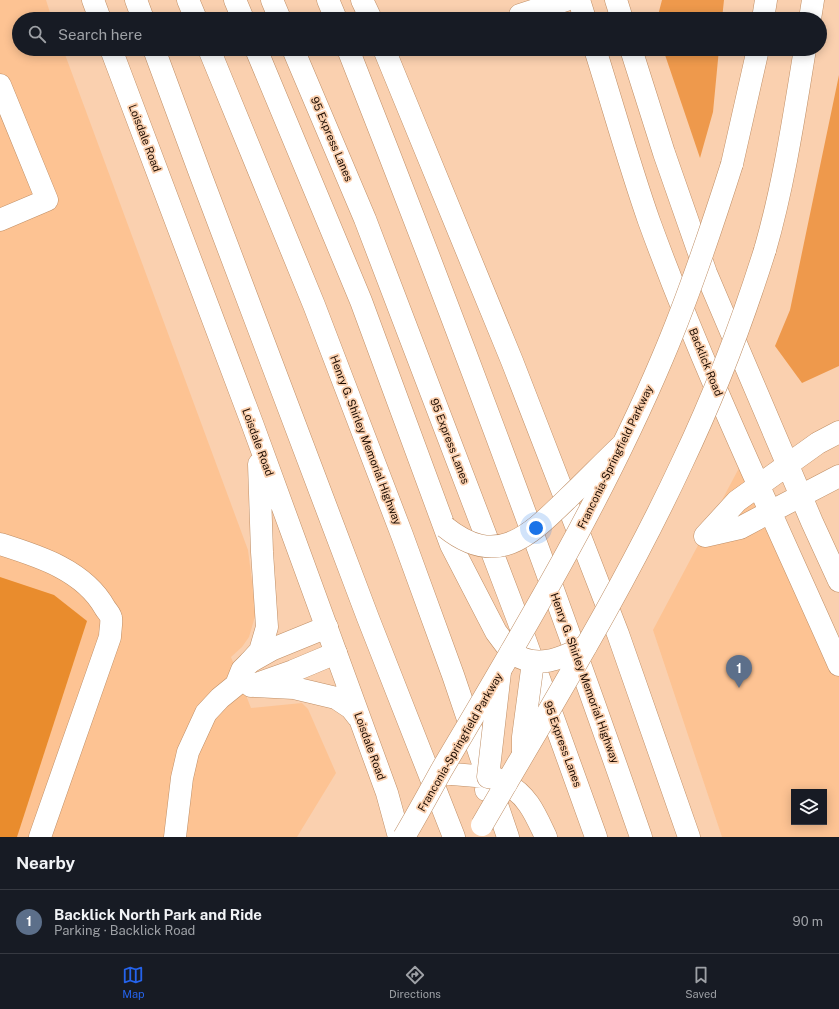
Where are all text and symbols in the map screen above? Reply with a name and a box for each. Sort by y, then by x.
search box [12,12,827,56]
icon: search [26,23,48,45]
text: Search here [58,26,142,43]
street label: 95 Express Lanes [309,95,355,183]
street label: Loisdale Road [127,103,163,173]
street label: Backlick Road [687,326,725,398]
street label: Henry G. Shirley Memorial Highway [328,353,404,527]
street label: Franconia-Springfield Parkway [575,383,655,531]
street label: 95 Express Lanes [428,397,472,486]
street label: Loisdale Road [240,406,276,478]
your location [526,518,546,538]
street label: Henry G. Shirley Memorial Highway [548,591,622,765]
pin: 1 [726,655,752,688]
street label: Franconia-Springfield Parkway [415,670,505,813]
street label: 95 Express Lanes [542,699,584,789]
street label: Loisdale Road [352,710,388,782]
map controls [791,789,827,825]
button: layers [791,789,827,825]
text: Nearby [16,853,75,873]
text: Backlick North Park and Ride [54,906,262,923]
text: 1 [26,914,32,929]
text: 90 m [793,914,823,929]
text: Parking · Backlick Road [54,923,195,938]
tab: Map [122,964,145,1000]
tab: Directions [389,964,441,1000]
tab: Saved [685,964,717,1000]

